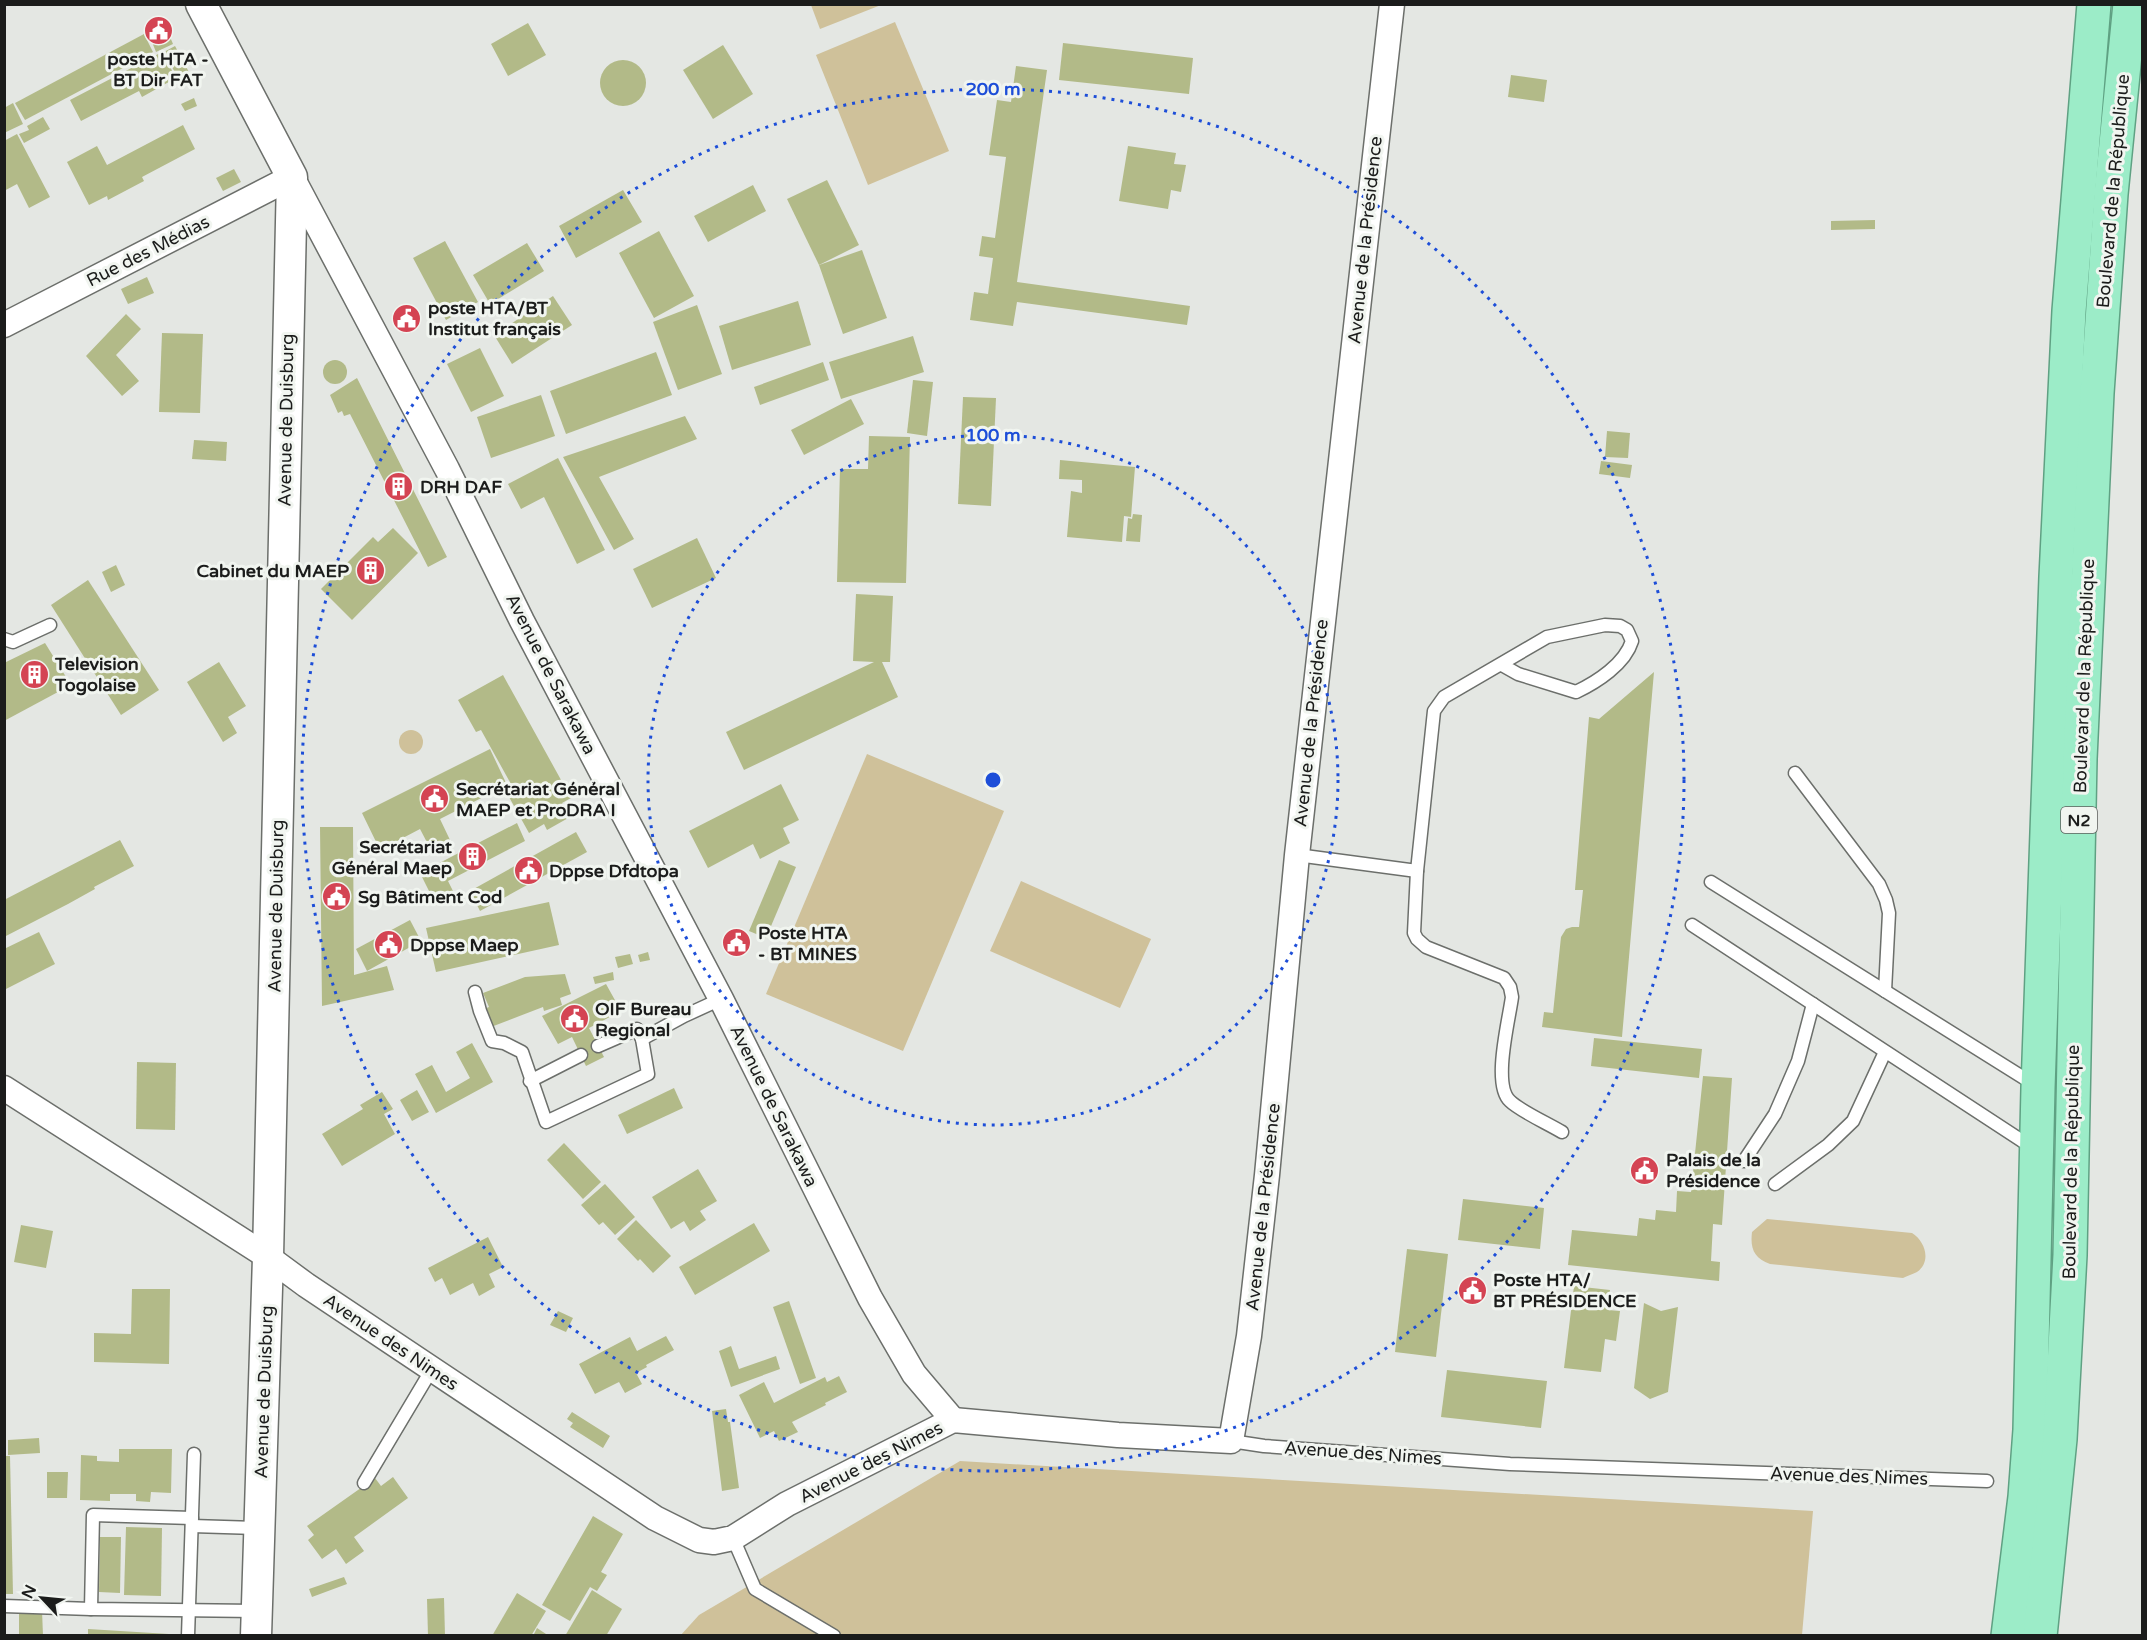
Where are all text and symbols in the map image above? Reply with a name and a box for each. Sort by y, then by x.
public building icon: poste HTA - BT Dir FAT [142,14,174,46]
place label: poste HTA - BT Dir FAT [107,48,209,91]
street label: Boulevard de la République [2092,73,2134,309]
text: 200 m [965,78,1021,100]
street label: Avenue de la Présidence [1343,135,1387,345]
street label: Rue des Médias [83,210,213,292]
place label: poste HTA/BT Institut français [428,297,561,340]
public building icon: poste HTA/BT Institut français [391,302,423,334]
street label: Avenue de Duisburg [273,333,299,507]
text: 100 m [965,424,1021,446]
building icon: DRH DAF [383,471,415,503]
place label: DRH DAF [420,476,502,498]
building icon: Cabinet du MAEP [354,555,386,587]
street label: Boulevard de la République [2069,558,2099,794]
place label: Cabinet du MAEP [196,560,349,582]
street label: Avenue de Sarakawa [501,590,601,758]
street label: Avenue de la Présidence [1289,618,1333,828]
place label: Television Togolaise [54,653,139,696]
building icon: Television Togolaise [18,658,50,690]
centre of rings [983,770,1003,790]
place label: Secrétariat Général MAEP et ProDRA I [456,778,620,821]
public building icon: Secrétariat Général MAEP et ProDRA I [419,783,451,815]
road number: N2 [2061,807,2097,833]
street label: Avenue de Duisburg [263,819,289,993]
place label: Secrétariat Général Maep [332,836,452,879]
building icon: Secrétariat Général Maep [457,841,489,873]
public building icon: Dppse Dfdtopa [512,855,544,887]
place label: Dppse Dfdtopa [549,860,679,882]
public building icon: Sg Bâtiment Cod [321,881,353,913]
place label: Sg Bâtiment Cod [358,886,502,908]
place label: Poste HTA - BT MINES [758,922,857,965]
public building icon: Poste HTA - BT MINES [721,927,753,959]
public building icon: Dppse Maep [373,929,405,961]
place label: Dppse Maep [410,934,519,956]
place label: OIF Bureau Regional [595,998,692,1041]
public building icon: OIF Bureau Regional [558,1003,590,1035]
street label: Avenue de Sarakawa [725,1021,823,1191]
street label: Boulevard de la République [2058,1044,2084,1280]
street label: Avenue de la Présidence [1241,1102,1285,1312]
place label: Palais de la Présidence [1666,1149,1761,1192]
public building icon: Palais de la Présidence [1629,1154,1661,1186]
place label: Poste HTA/ BT PRÉSIDENCE [1493,1269,1636,1312]
public building icon: Poste HTA/ BT PRÉSIDENCE [1456,1274,1488,1306]
street label: Avenue des Nimes [319,1289,463,1395]
street label: Avenue de Duisburg [250,1305,278,1479]
street label: Avenue des Nimes [796,1416,946,1508]
street label: Avenue des Nimes [1283,1437,1443,1469]
street label: Avenue des Nimes [1770,1462,1928,1490]
north arrow [12,1568,72,1628]
text: N [18,1582,41,1602]

